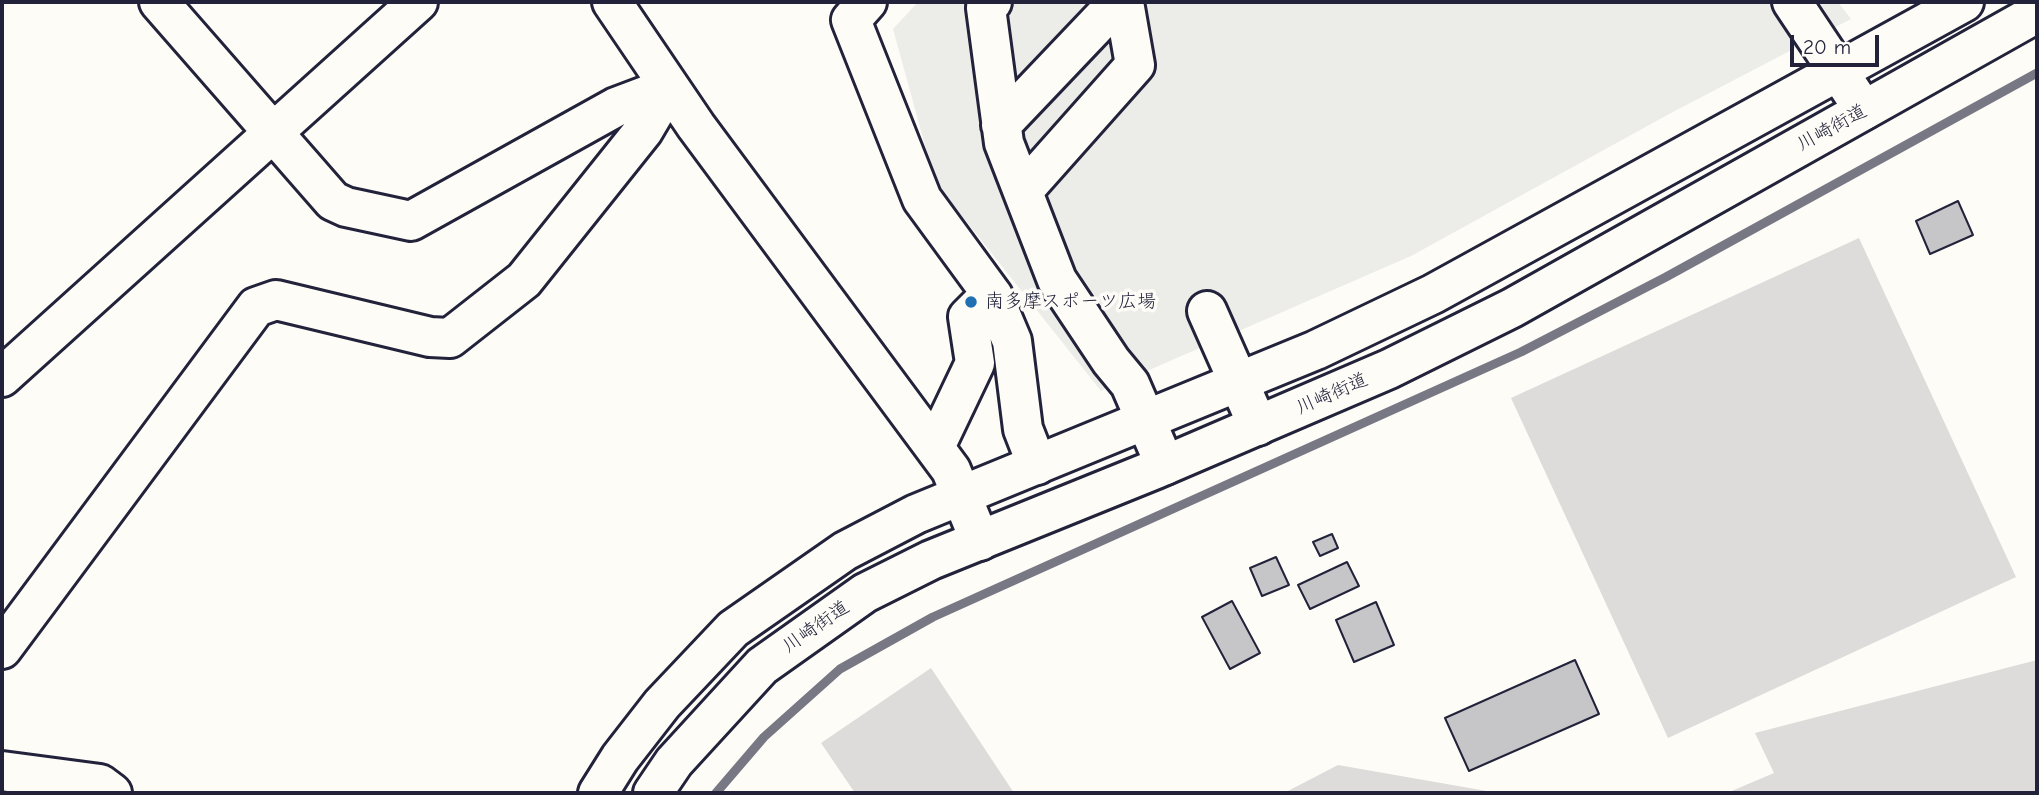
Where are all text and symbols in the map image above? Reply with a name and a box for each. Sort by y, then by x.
scale bar [1794,21,1883,65]
text: 20 m [1803,35,1851,59]
street label: 川崎街道 [1793,100,1871,156]
place label: 南多摩スポーツ広場 [985,291,1156,313]
marker: 南多摩スポーツ広場 [963,294,979,310]
street label: 川崎街道 [1293,368,1371,420]
street label: 川崎街道 [778,596,854,658]

